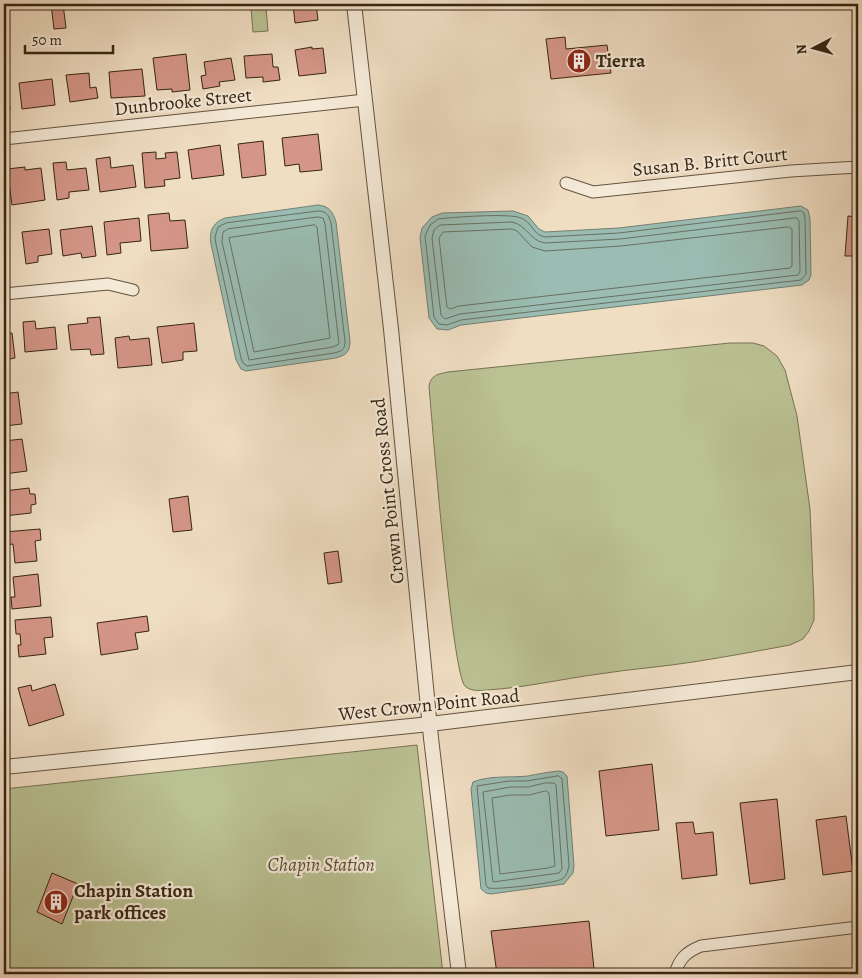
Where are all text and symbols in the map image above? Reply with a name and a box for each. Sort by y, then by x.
scale bar [25,22,112,54]
north arrow [790,22,840,72]
text: 50 m [32,30,62,50]
text: N [792,43,812,55]
building icon: Tierra [566,48,592,74]
place label: Tierra [596,48,646,74]
street label: Dunbrooke Street [113,82,253,122]
street label: Susan B. Britt Court [631,141,789,183]
street label: Crown Point Cross Road [365,396,411,585]
street label: West Crown Point Road [336,682,522,728]
park label: Chapin Station [267,852,375,878]
place label: Chapin Station park offices [74,878,193,926]
building icon: Chapin Station park offices [43,889,69,915]

